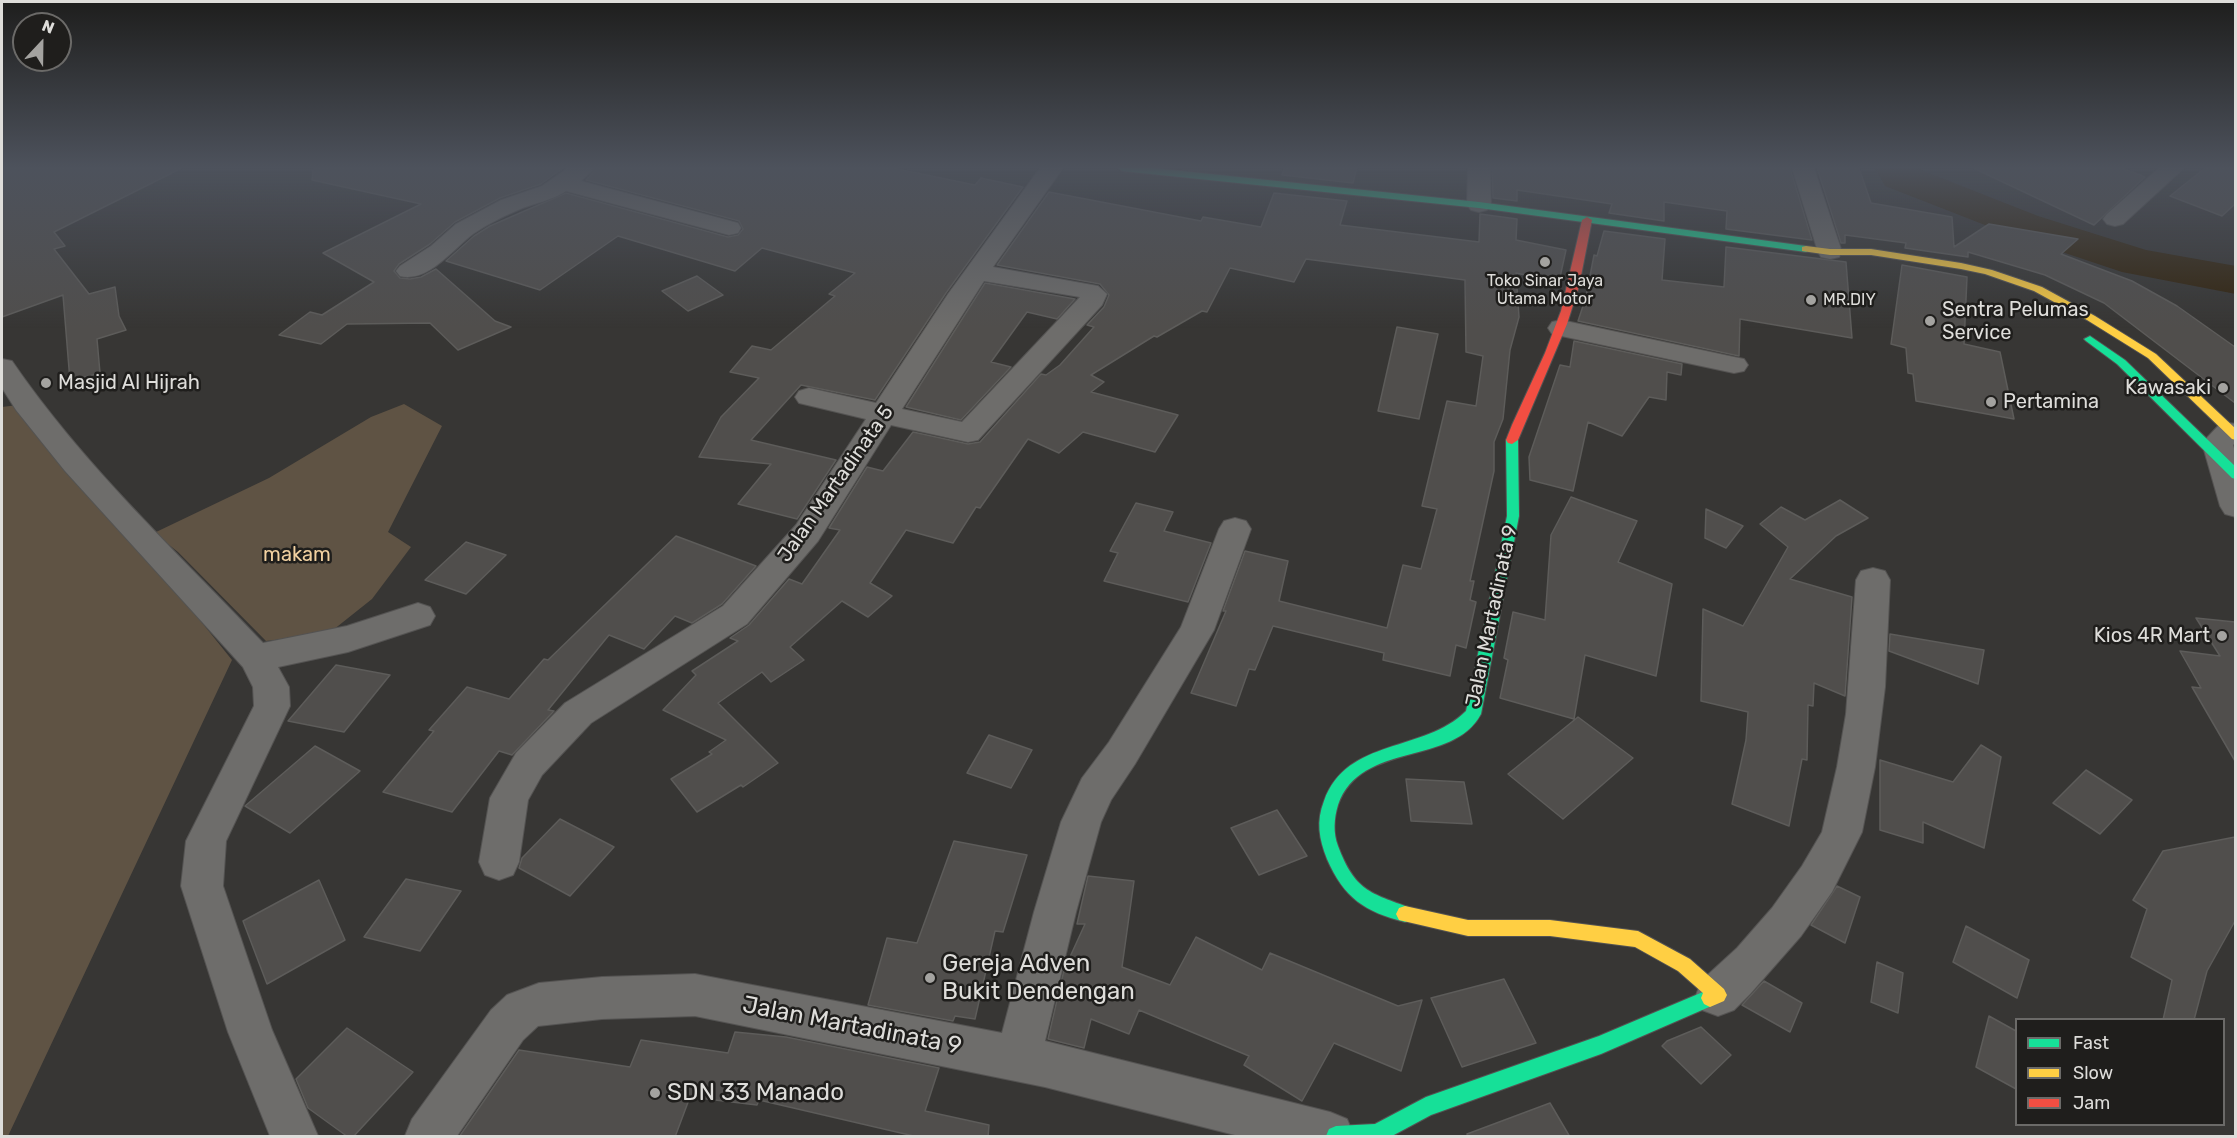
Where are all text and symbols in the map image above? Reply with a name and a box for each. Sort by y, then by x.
north arrow [12,12,72,72]
text: N [39,16,57,38]
marker: Toko Sinar Jaya Utama Motor [1538,255,1552,269]
place label: Toko Sinar Jaya Utama Motor [1487,271,1603,309]
place label: MR.DIY [1823,290,1876,310]
marker: MR.DIY [1804,293,1818,307]
place label: Sentra Pelumas Service [1942,298,2089,345]
marker: Sentra Pelumas Service [1923,314,1937,328]
place label: Masjid Al Hijrah [58,371,200,395]
marker: Masjid Al Hijrah [39,376,53,390]
place label: Kawasaki [2125,376,2211,400]
marker: Kawasaki [2216,381,2230,395]
place label: Pertamina [2003,390,2099,414]
marker: Pertamina [1984,395,1998,409]
street label: Jalan Martadinata 5 [773,401,899,567]
street label: Jalan Martadinata 9 [1461,523,1523,709]
park label: makam [263,543,331,567]
place label: Kios 4R Mart [2094,624,2210,648]
marker: Kios 4R Mart [2215,629,2229,643]
place label: Gereja Adven Bukit Dendengan [942,950,1135,1006]
marker: Gereja Adven Bukit Dendengan [923,971,937,985]
street label: Jalan Martadinata 9 [740,991,964,1061]
legend [2015,1018,2225,1126]
text: Fast [2073,1032,2109,1054]
text: Slow [2073,1062,2113,1084]
place label: SDN 33 Manado [667,1079,844,1107]
marker: SDN 33 Manado [648,1086,662,1100]
text: Jam [2073,1092,2110,1114]

